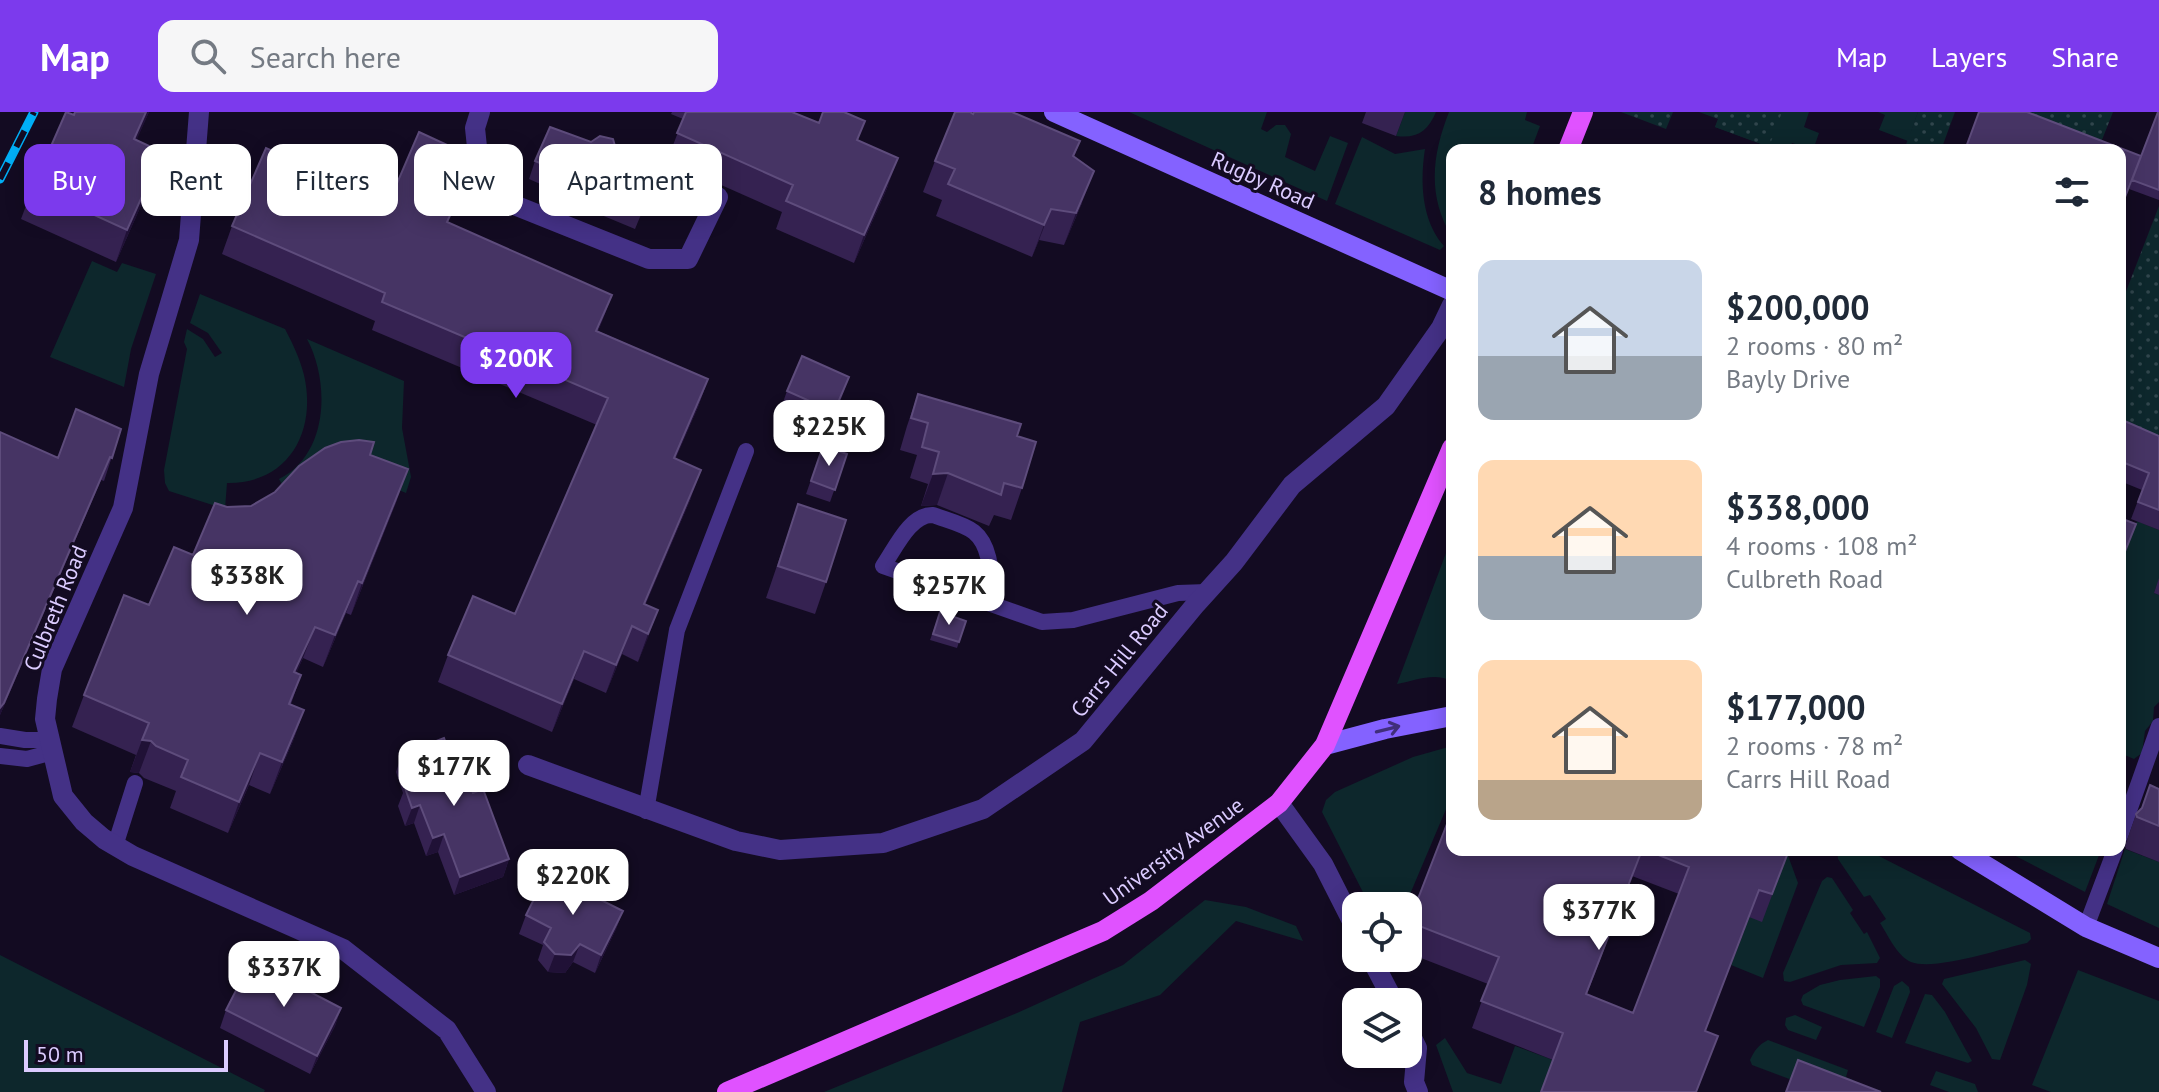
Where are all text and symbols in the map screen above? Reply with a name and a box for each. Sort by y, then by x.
search box [158,20,718,92]
text: Map [40,32,110,81]
icon: search [186,34,230,78]
text: Search here [250,37,401,76]
text: Map [1836,38,1887,75]
text: Layers [1931,38,2007,75]
text: Share [2051,38,2119,75]
chip: Buy [24,144,125,216]
chip: Rent [141,144,251,216]
chip: Filters [267,144,398,216]
chip: New [414,144,523,216]
chip: Apartment [539,144,722,216]
street label: Rugby Road [1207,145,1319,215]
text: 8 homes [1478,170,1602,214]
icon: filters [2050,170,2094,214]
text: $200,000 [1726,285,1870,329]
icon: home [1542,292,1638,388]
text: 2 rooms · 80 m² [1726,329,1903,362]
pin: $200K [460,332,572,400]
text: $200K [478,341,554,374]
text: Bayly Drive [1726,362,1850,395]
pin: $225K [773,400,885,468]
text: $225K [791,409,867,442]
text: $338,000 [1726,485,1870,529]
icon: home [1542,492,1638,588]
text: 4 rooms · 108 m² [1726,529,1918,562]
street label: Culbreth Road [17,541,93,675]
pin: $338K [191,549,303,617]
text: $338K [209,558,285,591]
pin: $257K [893,559,1005,627]
text: Culbreth Road [1726,562,1883,595]
text: $257K [911,568,987,601]
street label: Carrs Hill Road [1064,597,1174,723]
text: $177,000 [1726,685,1865,729]
icon: home [1542,692,1638,788]
one-way arrow [1375,720,1401,735]
text: 2 rooms · 78 m² [1726,729,1903,762]
pin: $177K [398,740,510,808]
text: $177K [416,749,492,782]
text: Carrs Hill Road [1726,762,1890,795]
street label: University Avenue [1097,791,1249,911]
pin: $220K [517,849,629,917]
text: $220K [535,858,611,891]
pin: $377K [1543,884,1655,952]
map controls [1342,892,1422,1068]
button: locate [1342,892,1422,972]
text: $377K [1561,893,1637,926]
pin: $337K [228,941,340,1009]
text: $337K [246,950,322,983]
button: layers [1342,988,1422,1068]
scale bar [24,1036,228,1072]
text: 50 m [36,1040,84,1068]

